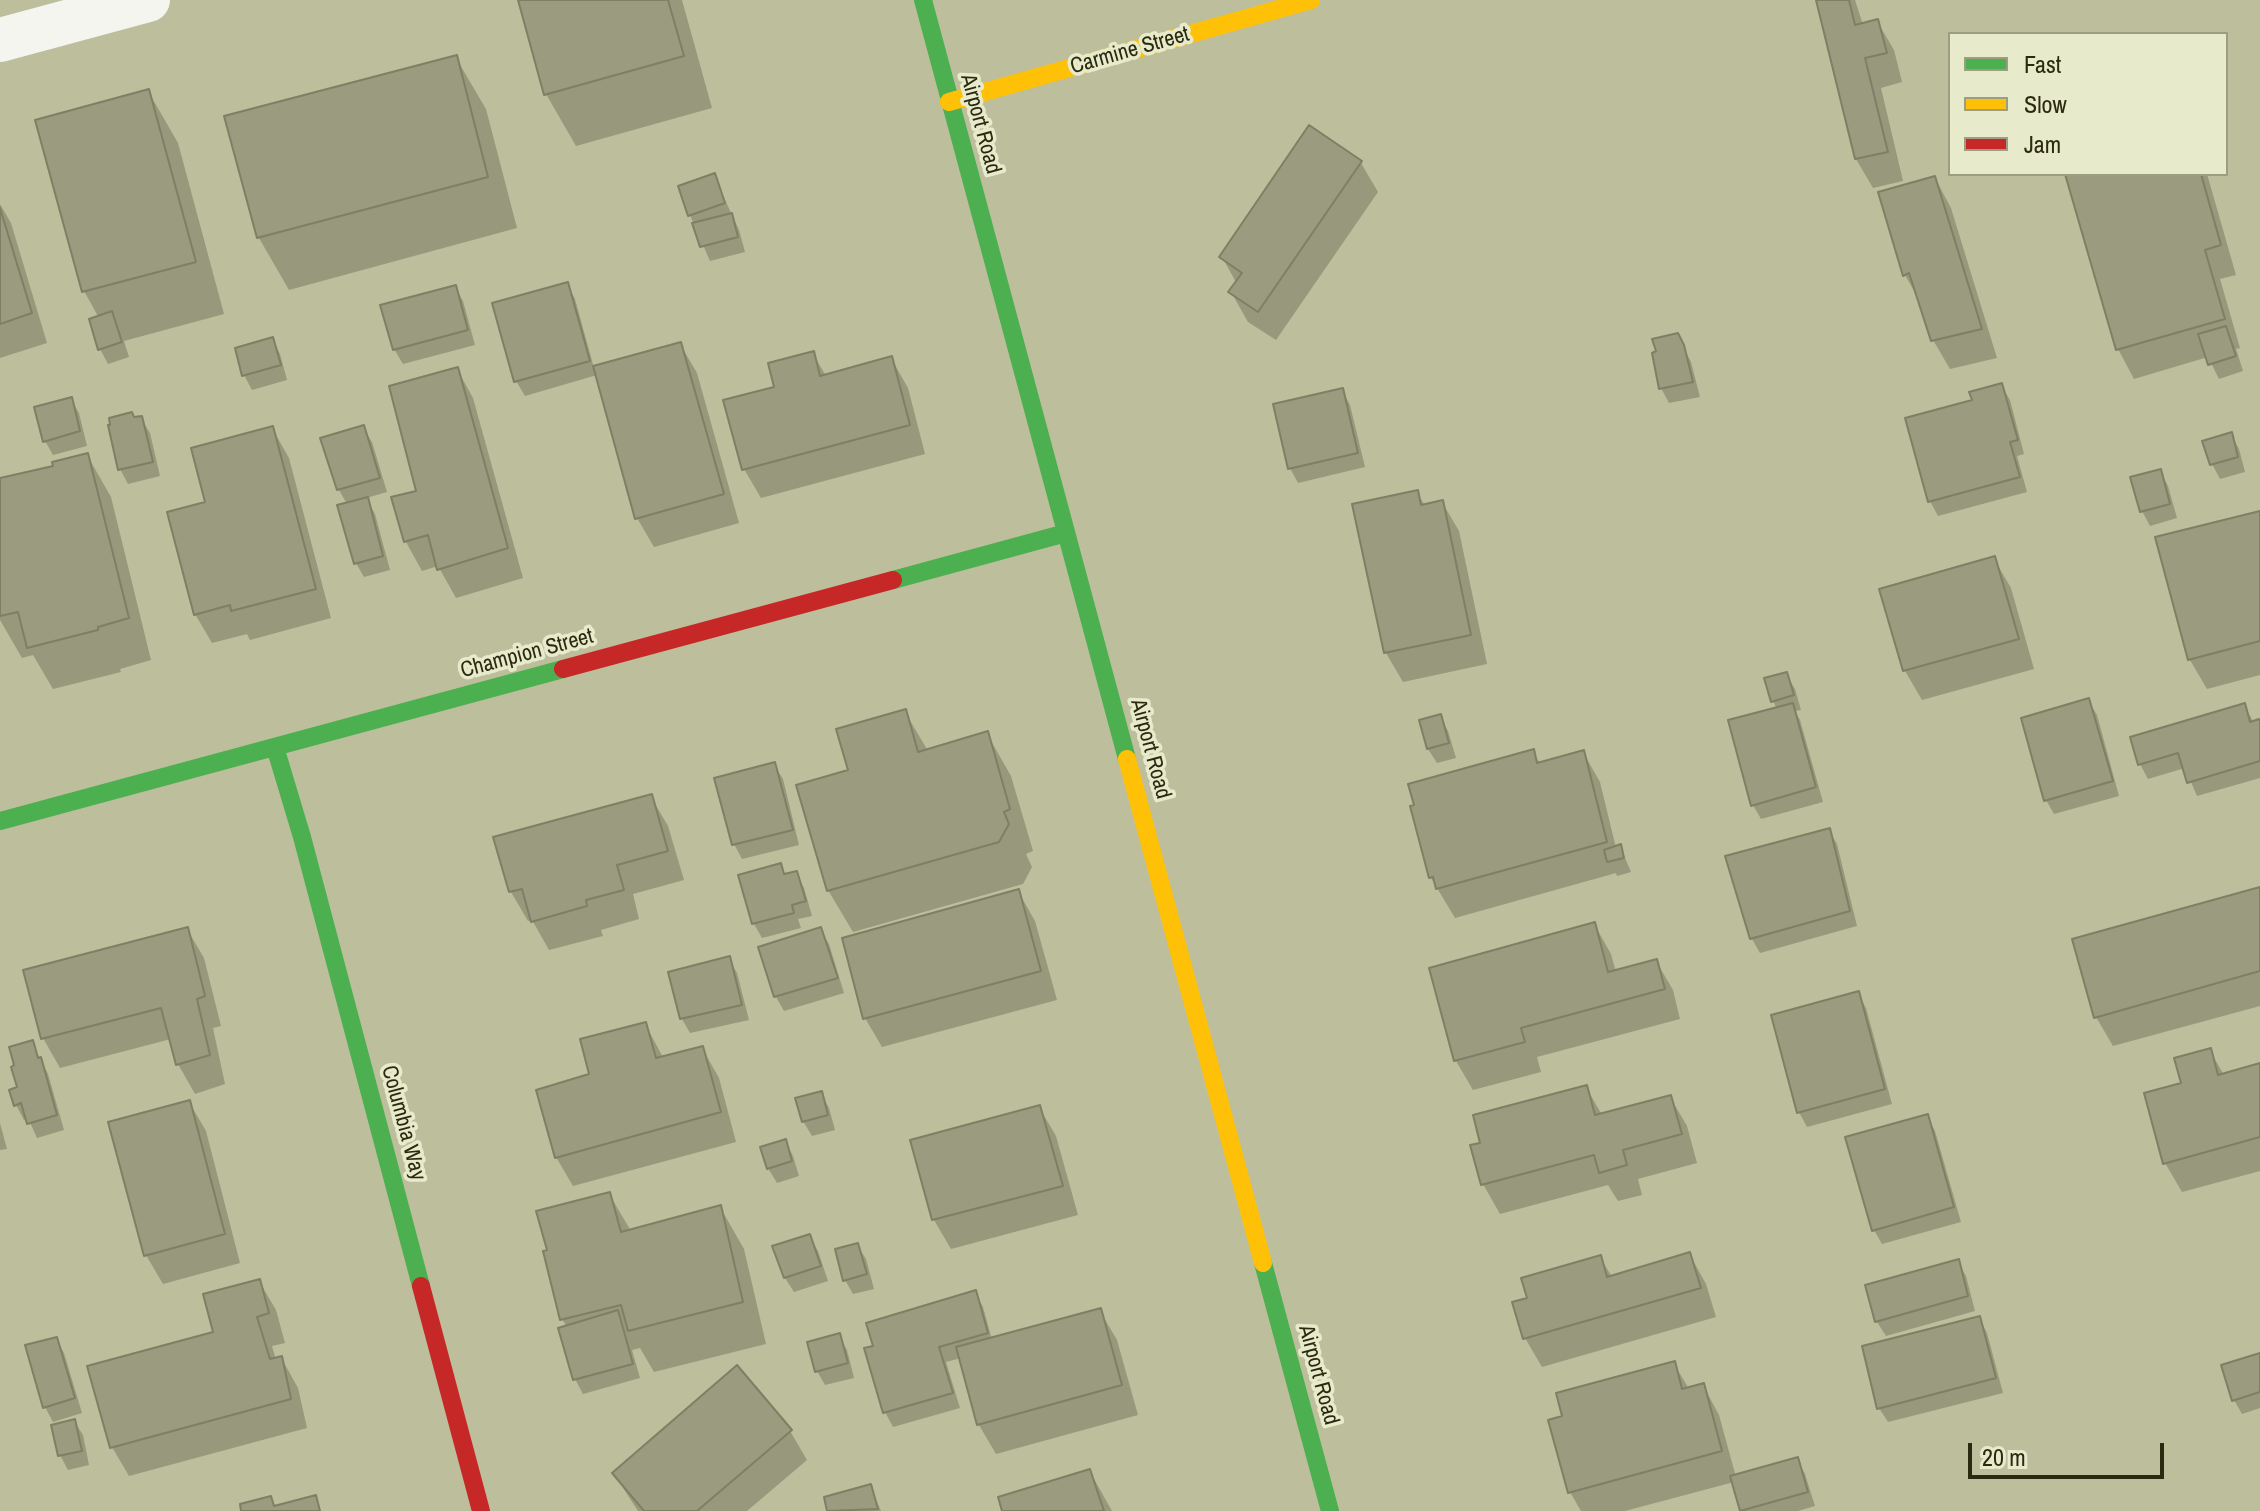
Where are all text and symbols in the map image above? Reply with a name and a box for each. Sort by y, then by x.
street label: Carmine Street [1068,21,1192,81]
legend [1948,32,2228,176]
text: Fast [2024,48,2061,80]
street label: Airport Road [954,71,1006,177]
text: Slow [2024,88,2067,120]
text: Jam [2024,128,2061,160]
street label: Champion Street [458,624,596,684]
street label: Airport Road [1124,696,1176,802]
street label: Columbia Way [375,1063,431,1183]
street label: Airport Road [1292,1322,1344,1428]
scale bar [1972,1427,2168,1477]
text: 20 m [1982,1441,2026,1473]

